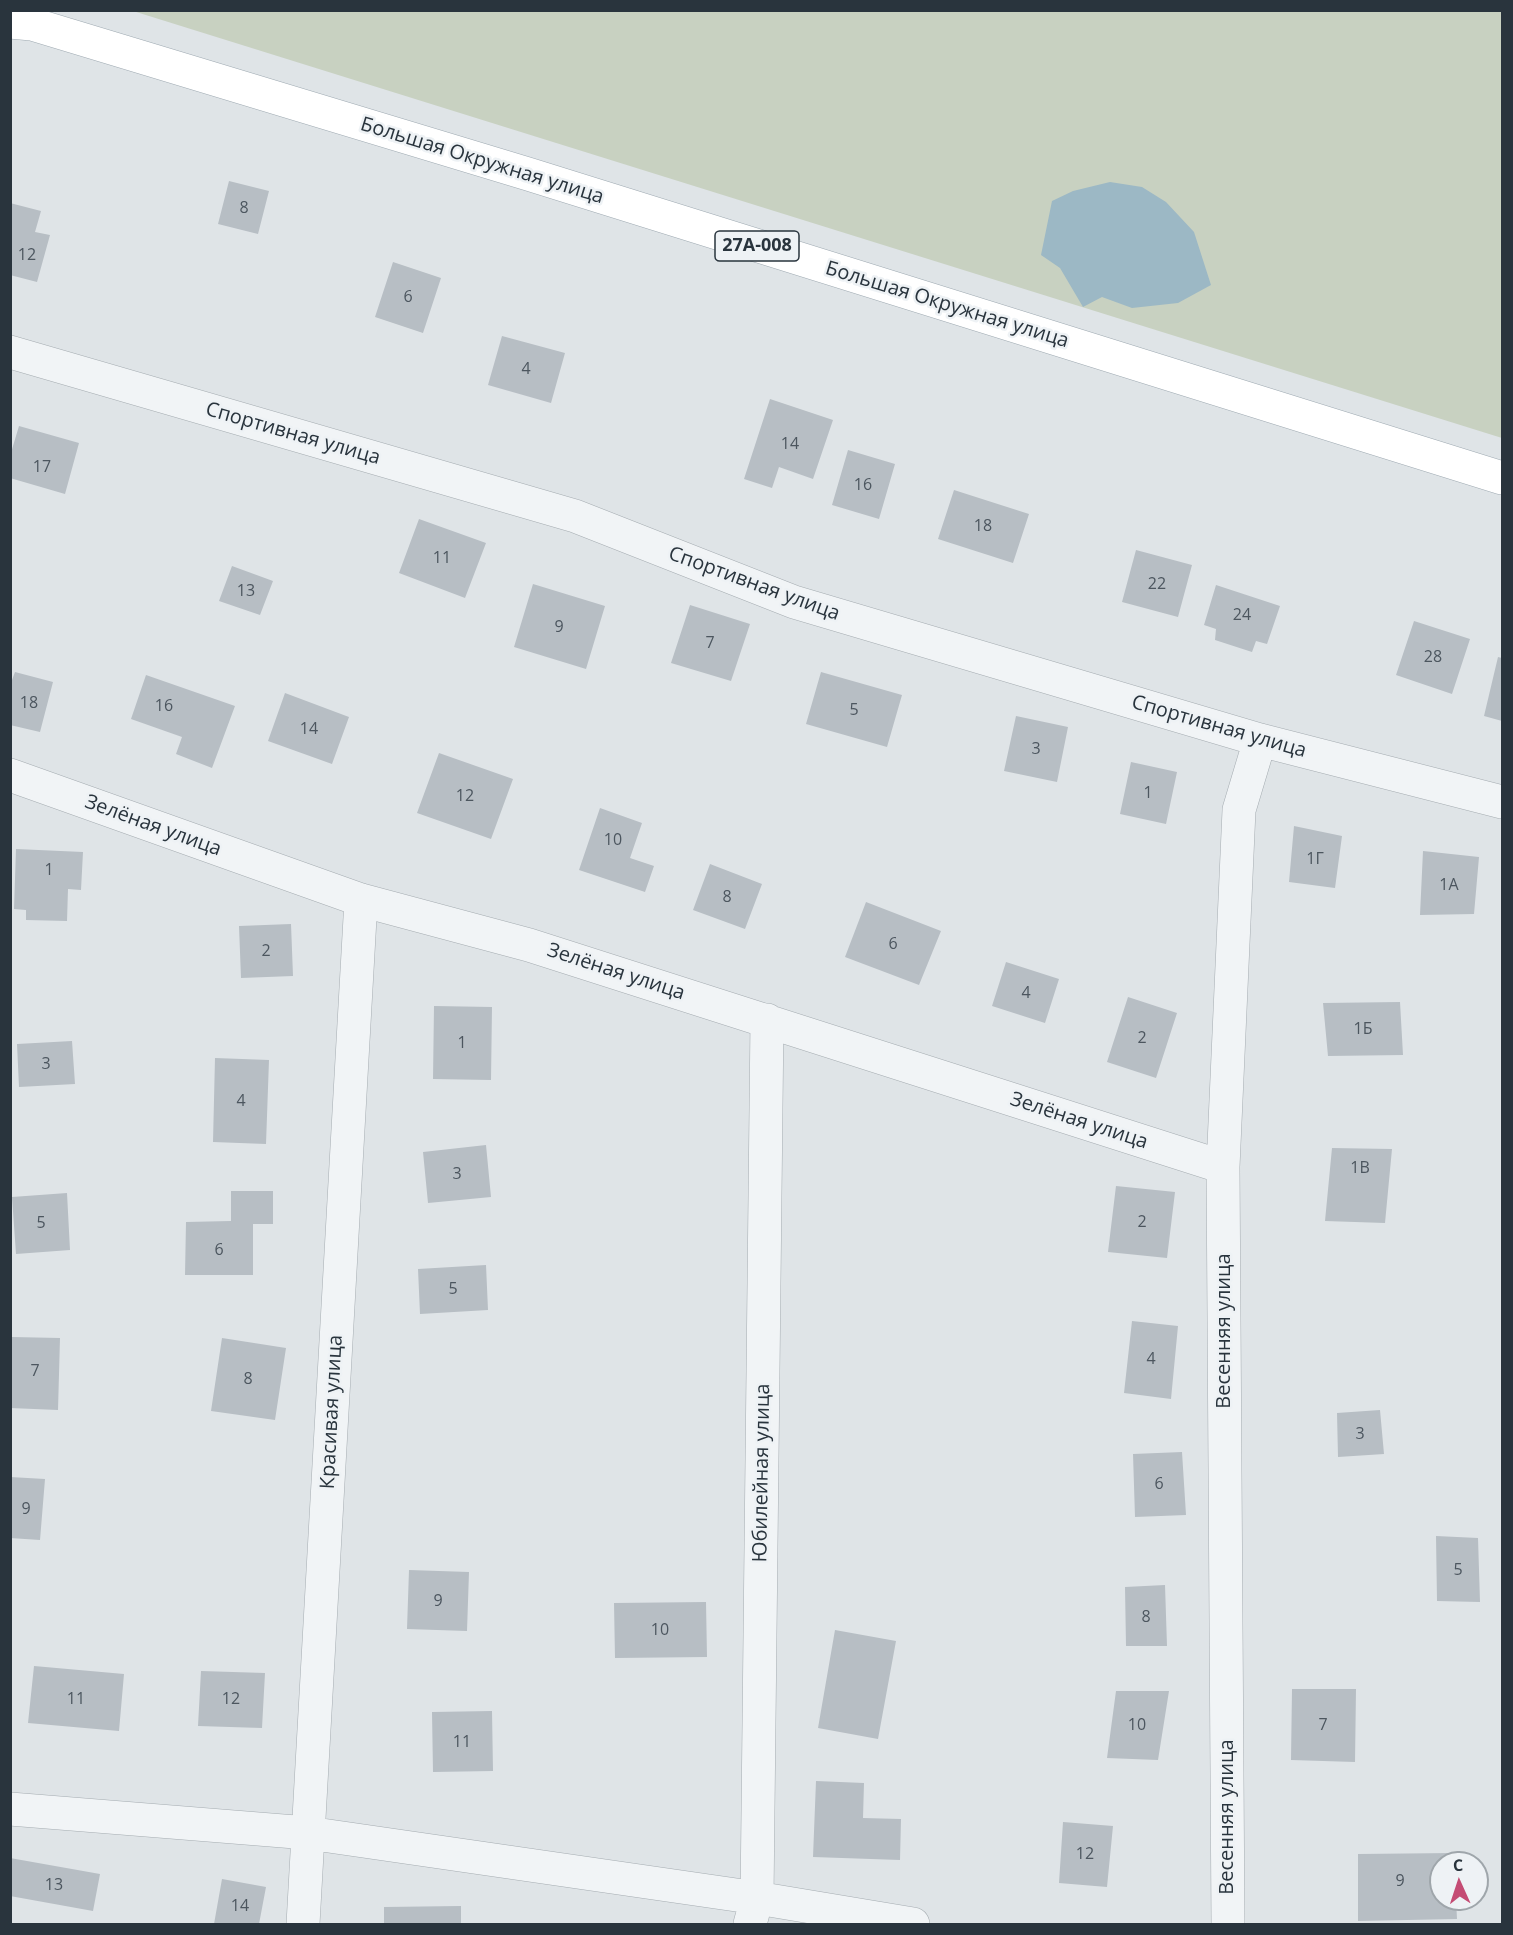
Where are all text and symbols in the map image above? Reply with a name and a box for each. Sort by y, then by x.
street label: Большая Окружная улица [357,112,607,210]
house number: 8 [239,198,249,218]
road number: 27А-008 [715,231,799,261]
house number: 12 [18,245,36,265]
street label: Большая Окружная улица [822,256,1072,354]
house number: 6 [403,287,413,307]
house number: 4 [521,359,531,379]
street label: Спортивная улица [203,398,383,470]
house number: 14 [781,434,799,454]
house number: 17 [33,457,51,477]
house number: 16 [854,475,872,495]
house number: 18 [974,516,992,536]
street label: Спортивная улица [665,542,843,626]
house number: 11 [433,548,451,568]
house number: 22 [1148,574,1166,594]
house number: 13 [237,581,255,601]
house number: 24 [1233,605,1251,625]
house number: 9 [554,617,564,637]
house number: 7 [705,633,715,653]
house number: 28 [1424,647,1442,667]
street label: Спортивная улица [1129,691,1309,763]
house number: 18 [20,693,38,713]
house number: 16 [155,696,173,716]
house number: 5 [849,700,859,720]
house number: 14 [300,719,318,739]
house number: 3 [1031,739,1041,759]
house number: 1 [1143,783,1153,803]
house number: 12 [456,786,474,806]
street label: Зелёная улица [82,790,224,862]
house number: 10 [604,830,622,850]
house number: 1Г [1306,849,1324,869]
house number: 1 [44,860,54,880]
house number: 1А [1439,875,1459,895]
house number: 8 [722,887,732,907]
house number: 6 [888,934,898,954]
street label: Зелёная улица [544,938,688,1006]
house number: 2 [261,941,271,961]
house number: 4 [1021,983,1031,1003]
house number: 1Б [1354,1019,1372,1039]
house number: 2 [1137,1028,1147,1048]
house number: 1 [457,1033,467,1053]
house number: 3 [41,1054,51,1074]
street label: Зелёная улица [1007,1087,1151,1155]
house number: 4 [236,1091,246,1111]
house number: 1В [1350,1158,1370,1178]
house number: 3 [452,1164,462,1184]
house number: 2 [1137,1212,1147,1232]
house number: 5 [36,1213,46,1233]
house number: 6 [214,1240,224,1260]
street label: Весенняя улица [1212,1253,1236,1409]
house number: 5 [448,1279,458,1299]
street label: Красивая улица [316,1334,348,1490]
house number: 4 [1146,1349,1156,1369]
house number: 7 [30,1361,40,1381]
house number: 8 [243,1369,253,1389]
street label: Юбилейная улица [748,1383,776,1563]
house number: 3 [1355,1424,1365,1444]
house number: 6 [1154,1474,1164,1494]
house number: 9 [21,1499,31,1519]
house number: 5 [1453,1560,1463,1580]
house number: 9 [433,1591,443,1611]
house number: 8 [1141,1607,1151,1627]
house number: 10 [651,1620,669,1640]
house number: 11 [67,1689,85,1709]
house number: 12 [222,1689,240,1709]
house number: 10 [1128,1715,1146,1735]
house number: 7 [1318,1715,1328,1735]
house number: 11 [453,1732,471,1752]
street label: Весенняя улица [1215,1739,1239,1895]
house number: 12 [1076,1844,1094,1864]
north arrow [1429,1851,1489,1911]
text: С [1452,1854,1464,1876]
house number: 9 [1395,1871,1405,1891]
house number: 13 [45,1875,63,1895]
house number: 14 [231,1896,249,1916]

